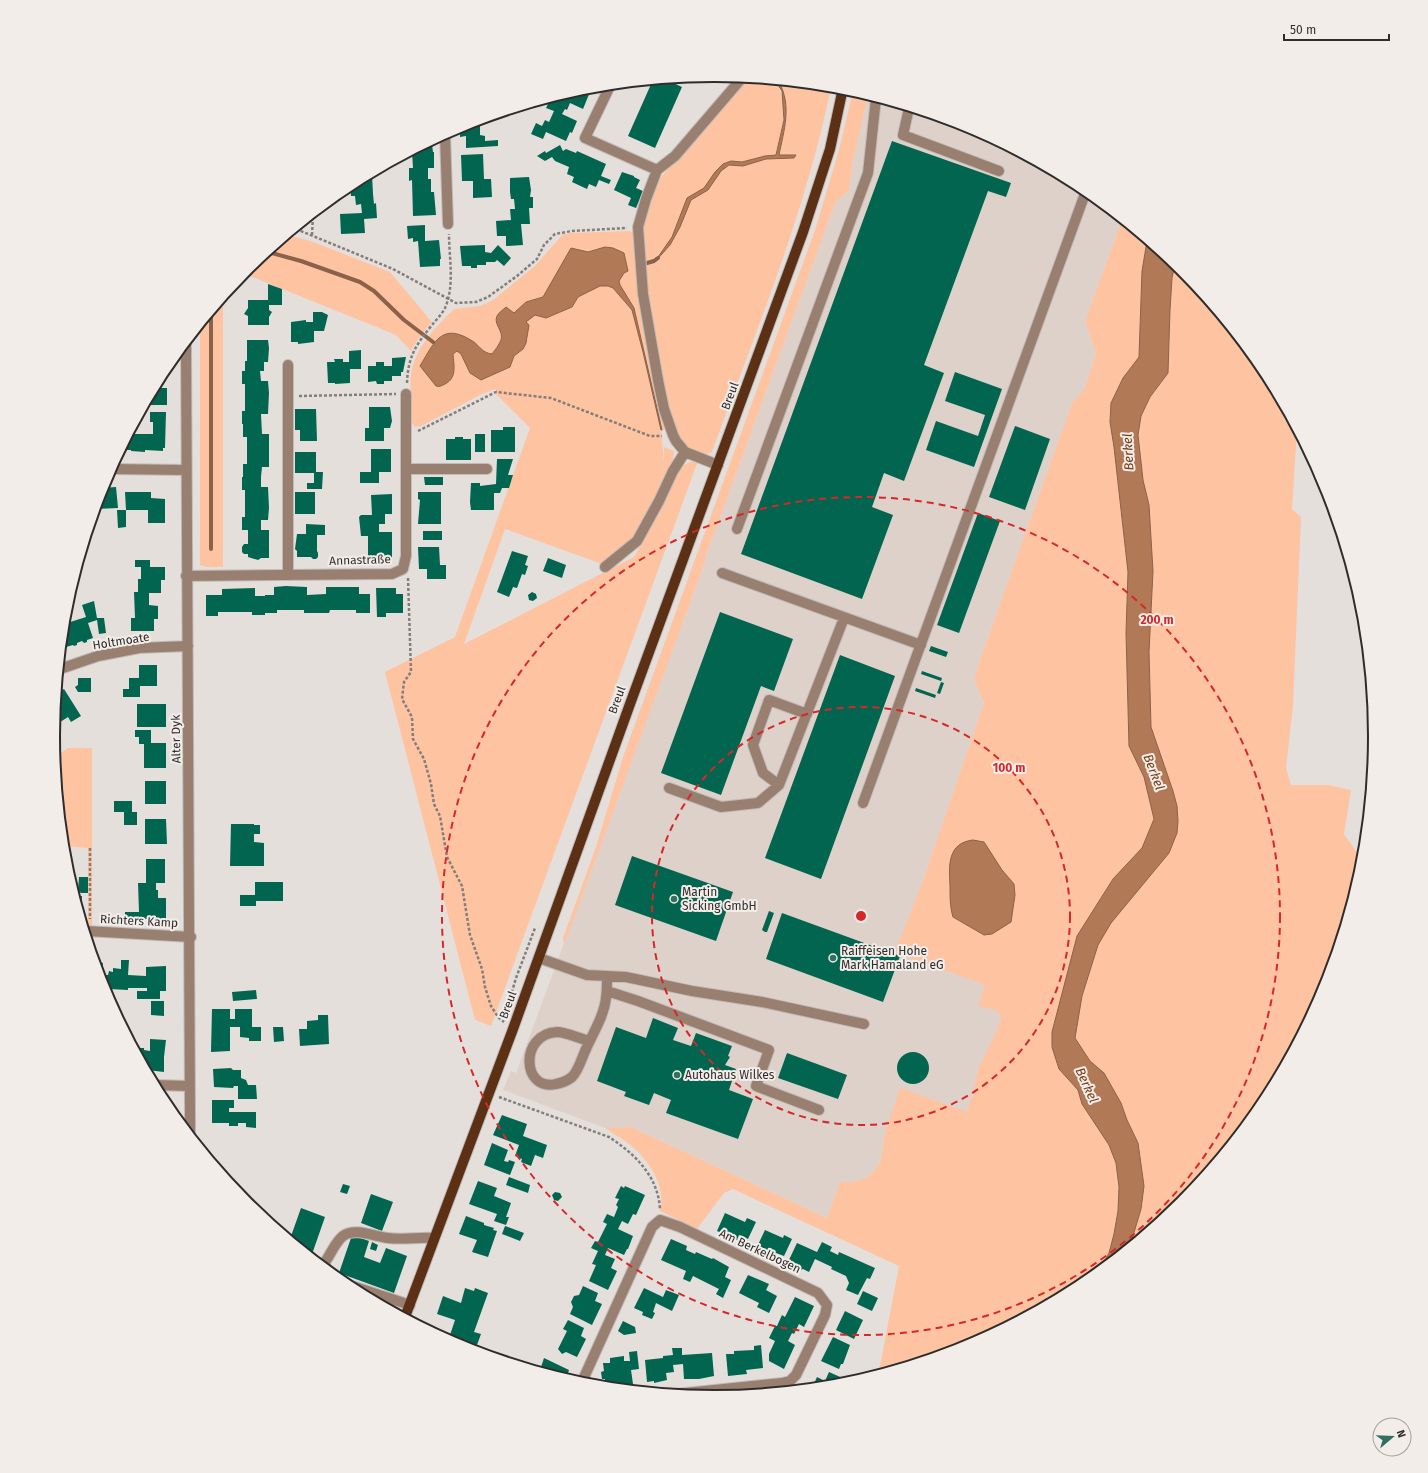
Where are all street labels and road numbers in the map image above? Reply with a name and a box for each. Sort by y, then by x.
street label: Breul [719,380,742,412]
street label: Annastraße [329,552,391,568]
street label: Holtmoate [92,630,150,652]
street label: Breul [606,684,629,716]
street label: Alter Dyk [169,714,183,763]
street label: Richters Kamp [100,912,178,930]
street label: Breul [497,989,520,1021]
street label: Am Berkelbogen [717,1226,803,1276]

